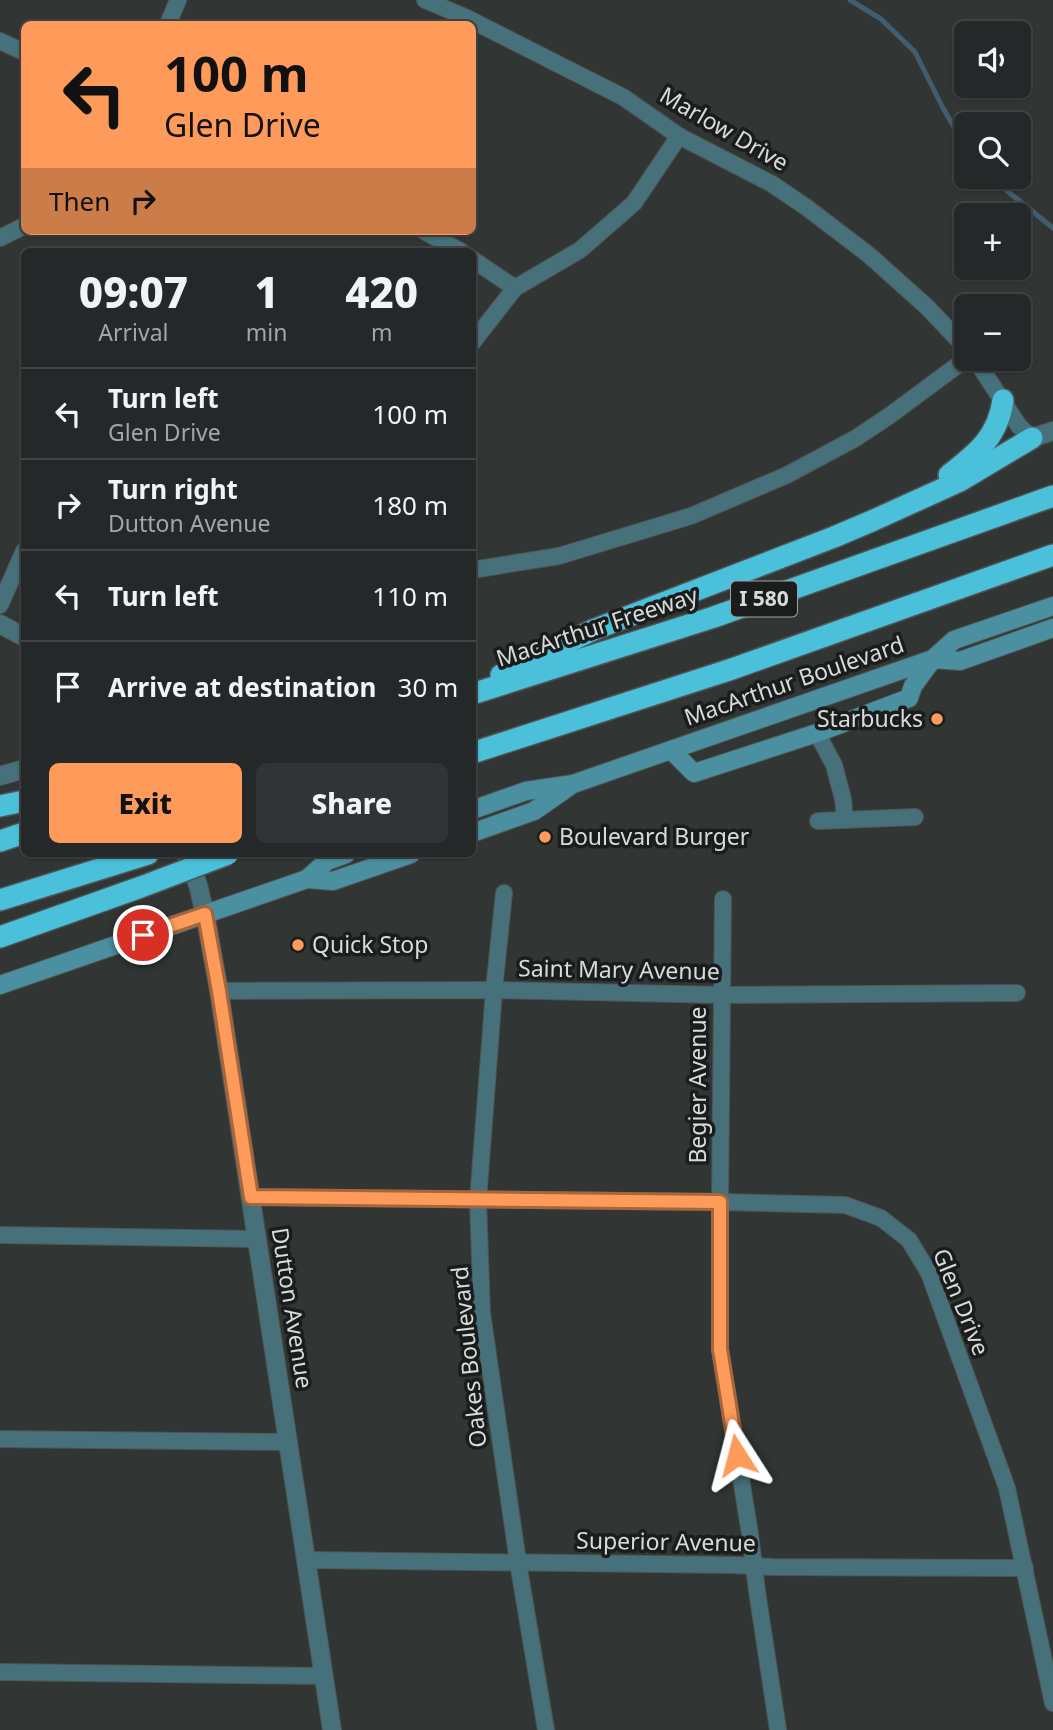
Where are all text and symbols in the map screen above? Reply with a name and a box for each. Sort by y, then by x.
map controls [954,21,1031,371]
button: sound [954,21,1031,98]
text: 100 m [164,40,309,106]
icon: left [49,49,140,140]
street label: Marlow Drive [654,78,795,178]
text: Glen Drive [164,103,321,146]
button: search [954,112,1031,189]
icon: right [124,182,162,220]
text: Then [49,183,110,219]
button: + [954,203,1031,280]
text: 09:07 [79,263,188,320]
text: 1 [254,263,279,320]
text: 420 [345,263,418,320]
button: − [954,294,1031,371]
text: Arrival [98,316,168,348]
text: min [246,316,287,348]
text: m [371,316,392,348]
text: Turn left [108,380,219,416]
icon: left [49,395,87,433]
text: 100 m [372,396,448,432]
text: Glen Drive [108,416,221,448]
text: Turn right [108,471,238,507]
icon: right [49,486,87,524]
text: 180 m [372,487,448,523]
text: Dutton Avenue [108,507,270,539]
icon: left [49,577,87,615]
text: Turn left [108,578,219,614]
text: 110 m [372,578,448,614]
street label: MacArthur Freeway [492,578,702,674]
road number: I 580 [731,582,797,616]
street label: MacArthur Boulevard [679,627,908,733]
icon: arrive [49,668,87,706]
text: Arrive at destination [108,669,377,705]
text: 30 m [398,669,458,705]
place label: Starbucks [817,702,923,734]
marker: Starbucks [929,711,945,727]
button: Exit [49,763,242,843]
button: Share [256,763,448,843]
place label: Boulevard Burger [559,820,750,852]
marker: Boulevard Burger [537,829,553,845]
pin [113,905,173,965]
icon: arrive [124,916,162,954]
place label: Quick Stop [312,928,428,960]
marker: Quick Stop [290,937,306,953]
street label: Saint Mary Avenue [518,951,720,987]
street label: Begier Avenue [681,1006,713,1164]
street label: Dutton Avenue [264,1225,321,1391]
street label: Glen Drive [926,1243,998,1360]
street label: Oakes Boulevard [443,1265,493,1449]
position arrow [700,1418,774,1492]
street label: Superior Avenue [576,1523,756,1559]

